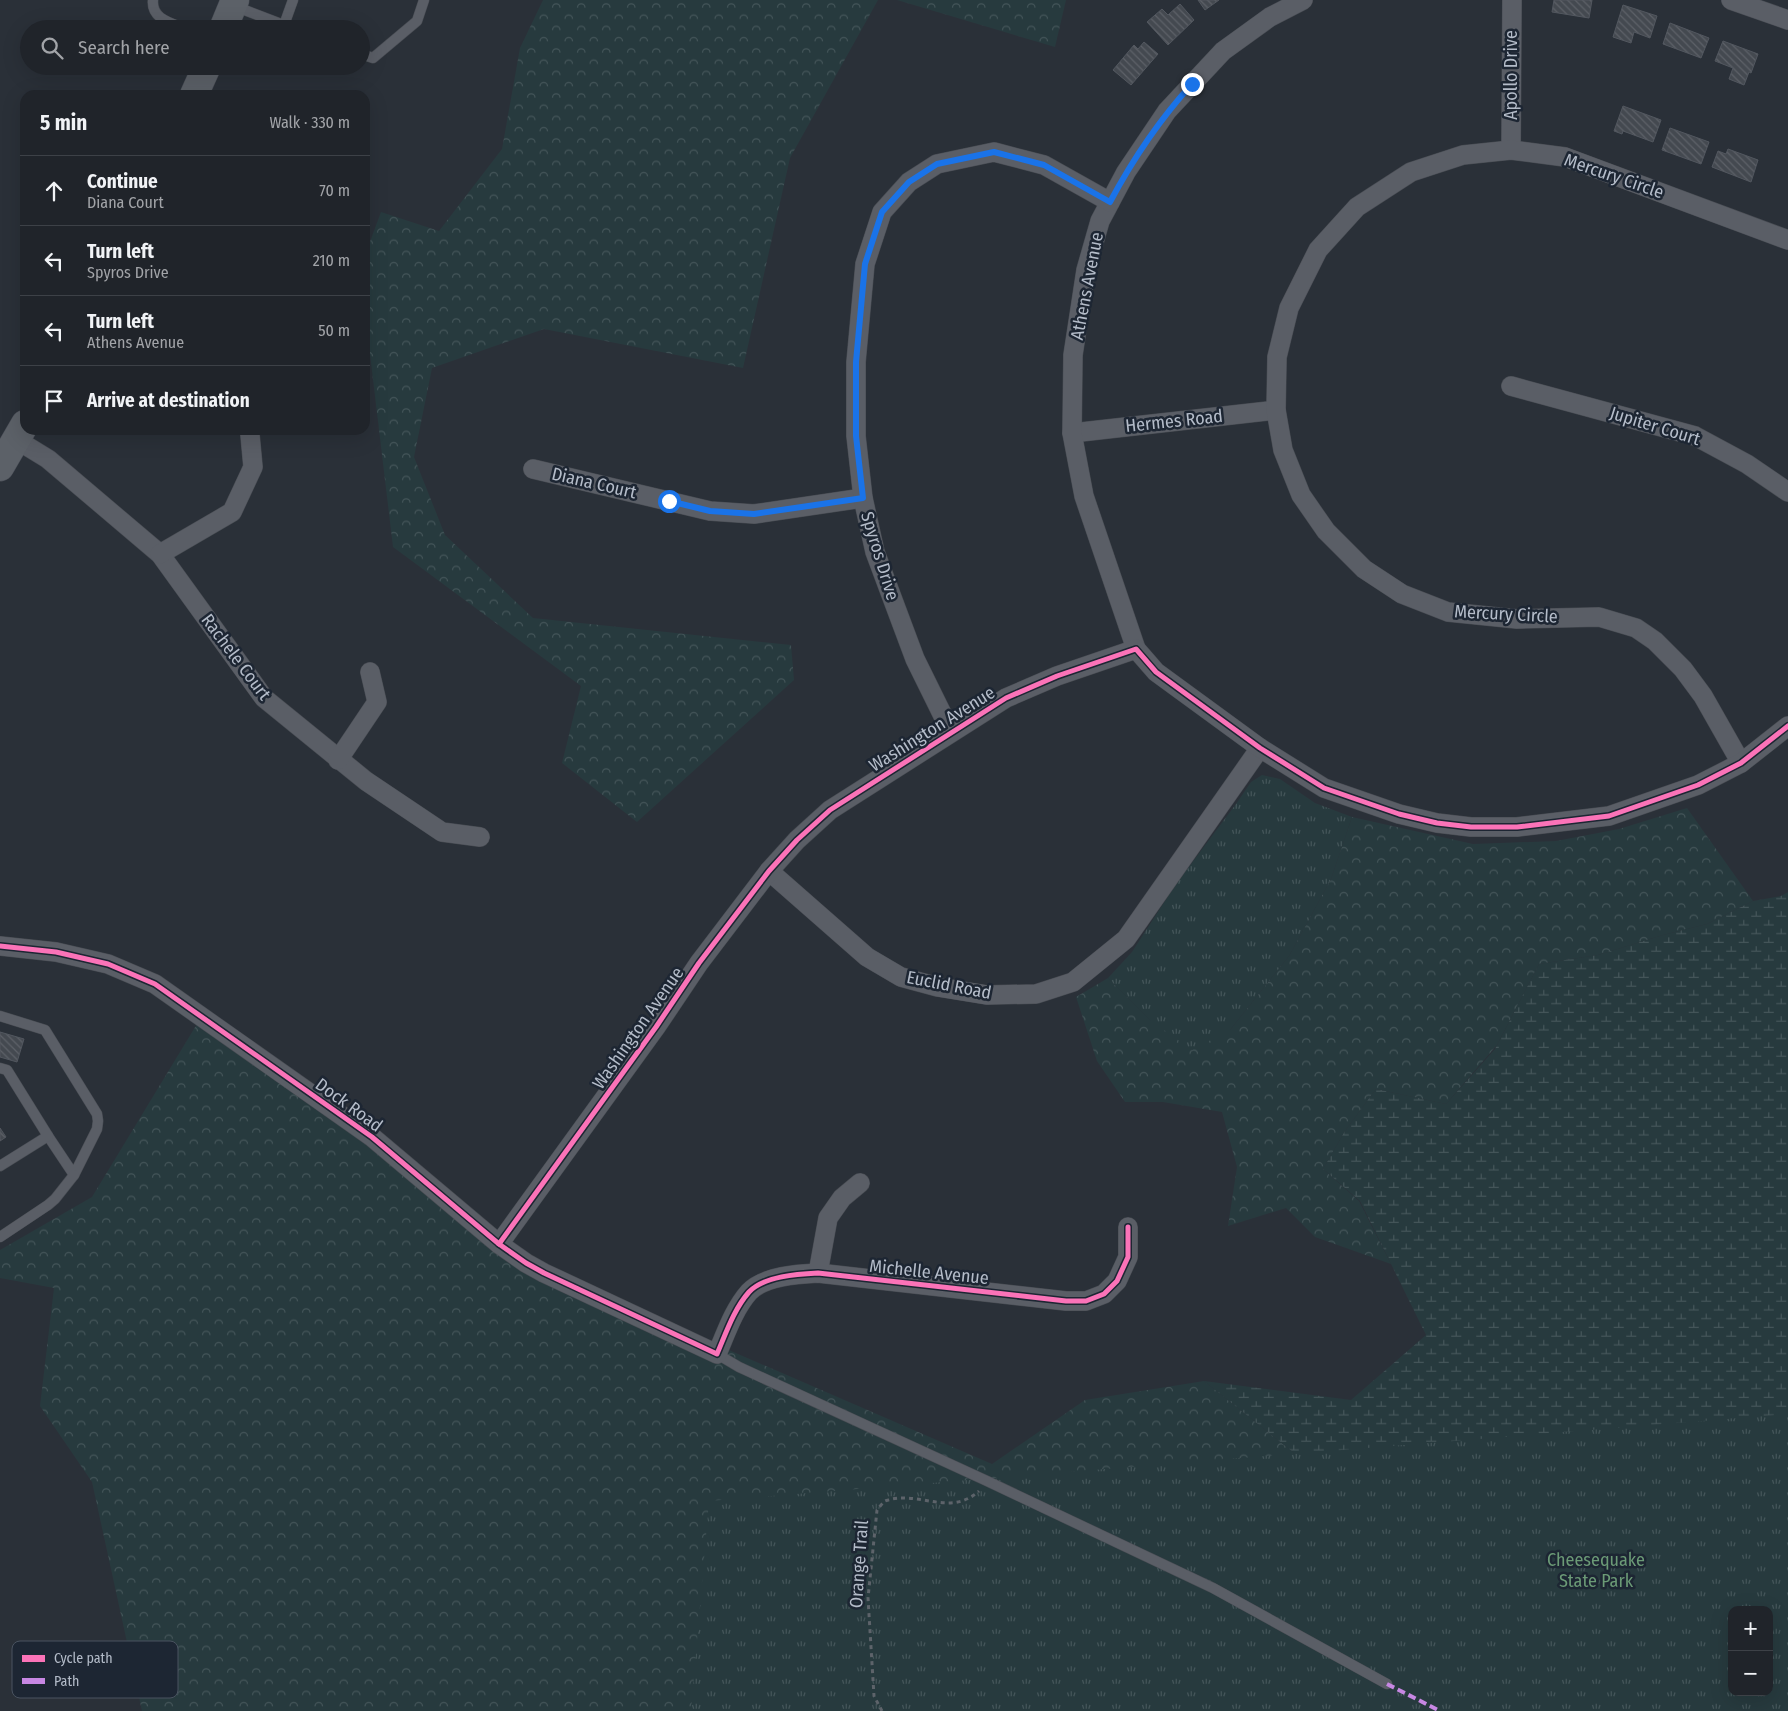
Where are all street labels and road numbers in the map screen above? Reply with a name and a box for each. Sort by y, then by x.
street label: Apollo Drive [1500,30,1522,120]
street label: Mercury Circle [1561,149,1667,203]
street label: Athens Avenue [1066,230,1108,342]
street label: Jupiter Court [1607,402,1703,450]
street label: Hermes Road [1124,405,1224,437]
street label: Diana Court [550,463,639,503]
street label: Spyros Drive [856,509,904,603]
street label: Mercury Circle [1454,600,1558,628]
street label: Rachele Court [196,610,276,704]
street label: Washington Avenue [865,681,999,777]
street label: Washington Avenue [588,963,688,1093]
street label: Euclid Road [905,966,993,1004]
street label: Dock Road [311,1073,387,1137]
street label: Michelle Avenue [868,1255,990,1289]
street label: Orange Trail [845,1519,873,1609]

